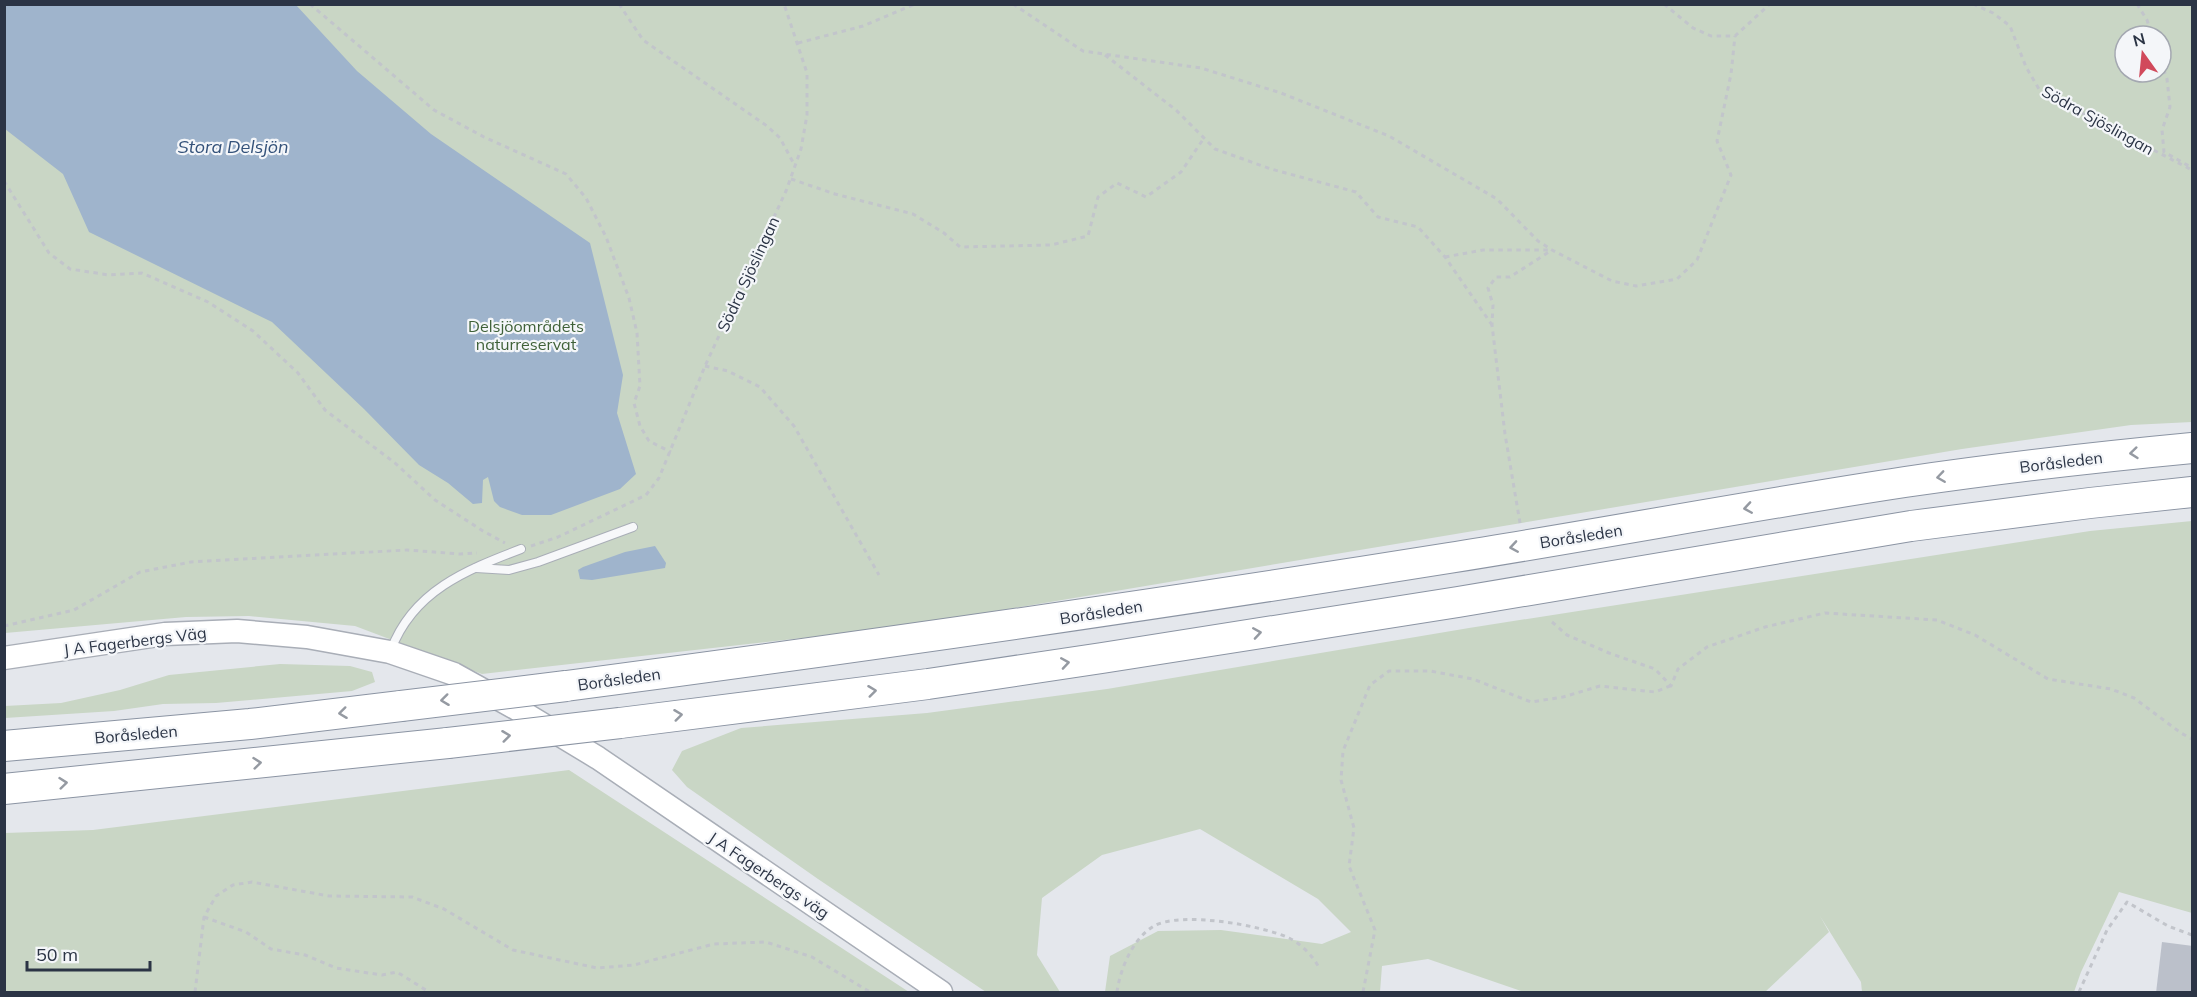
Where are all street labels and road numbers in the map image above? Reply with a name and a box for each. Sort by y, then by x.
street label: Södra Sjöslingan [2039,81,2157,159]
street label: Södra Sjöslingan [713,213,783,335]
street label: Boråsleden [2018,447,2104,477]
street label: Boråsleden [1538,520,1624,552]
street label: Boråsleden [1058,596,1144,628]
street label: J A Fagerbergs Väg [62,622,208,660]
street label: Boråsleden [576,663,662,695]
street label: Boråsleden [94,720,178,748]
street label: J A Fagerbergs väg [705,827,833,923]

